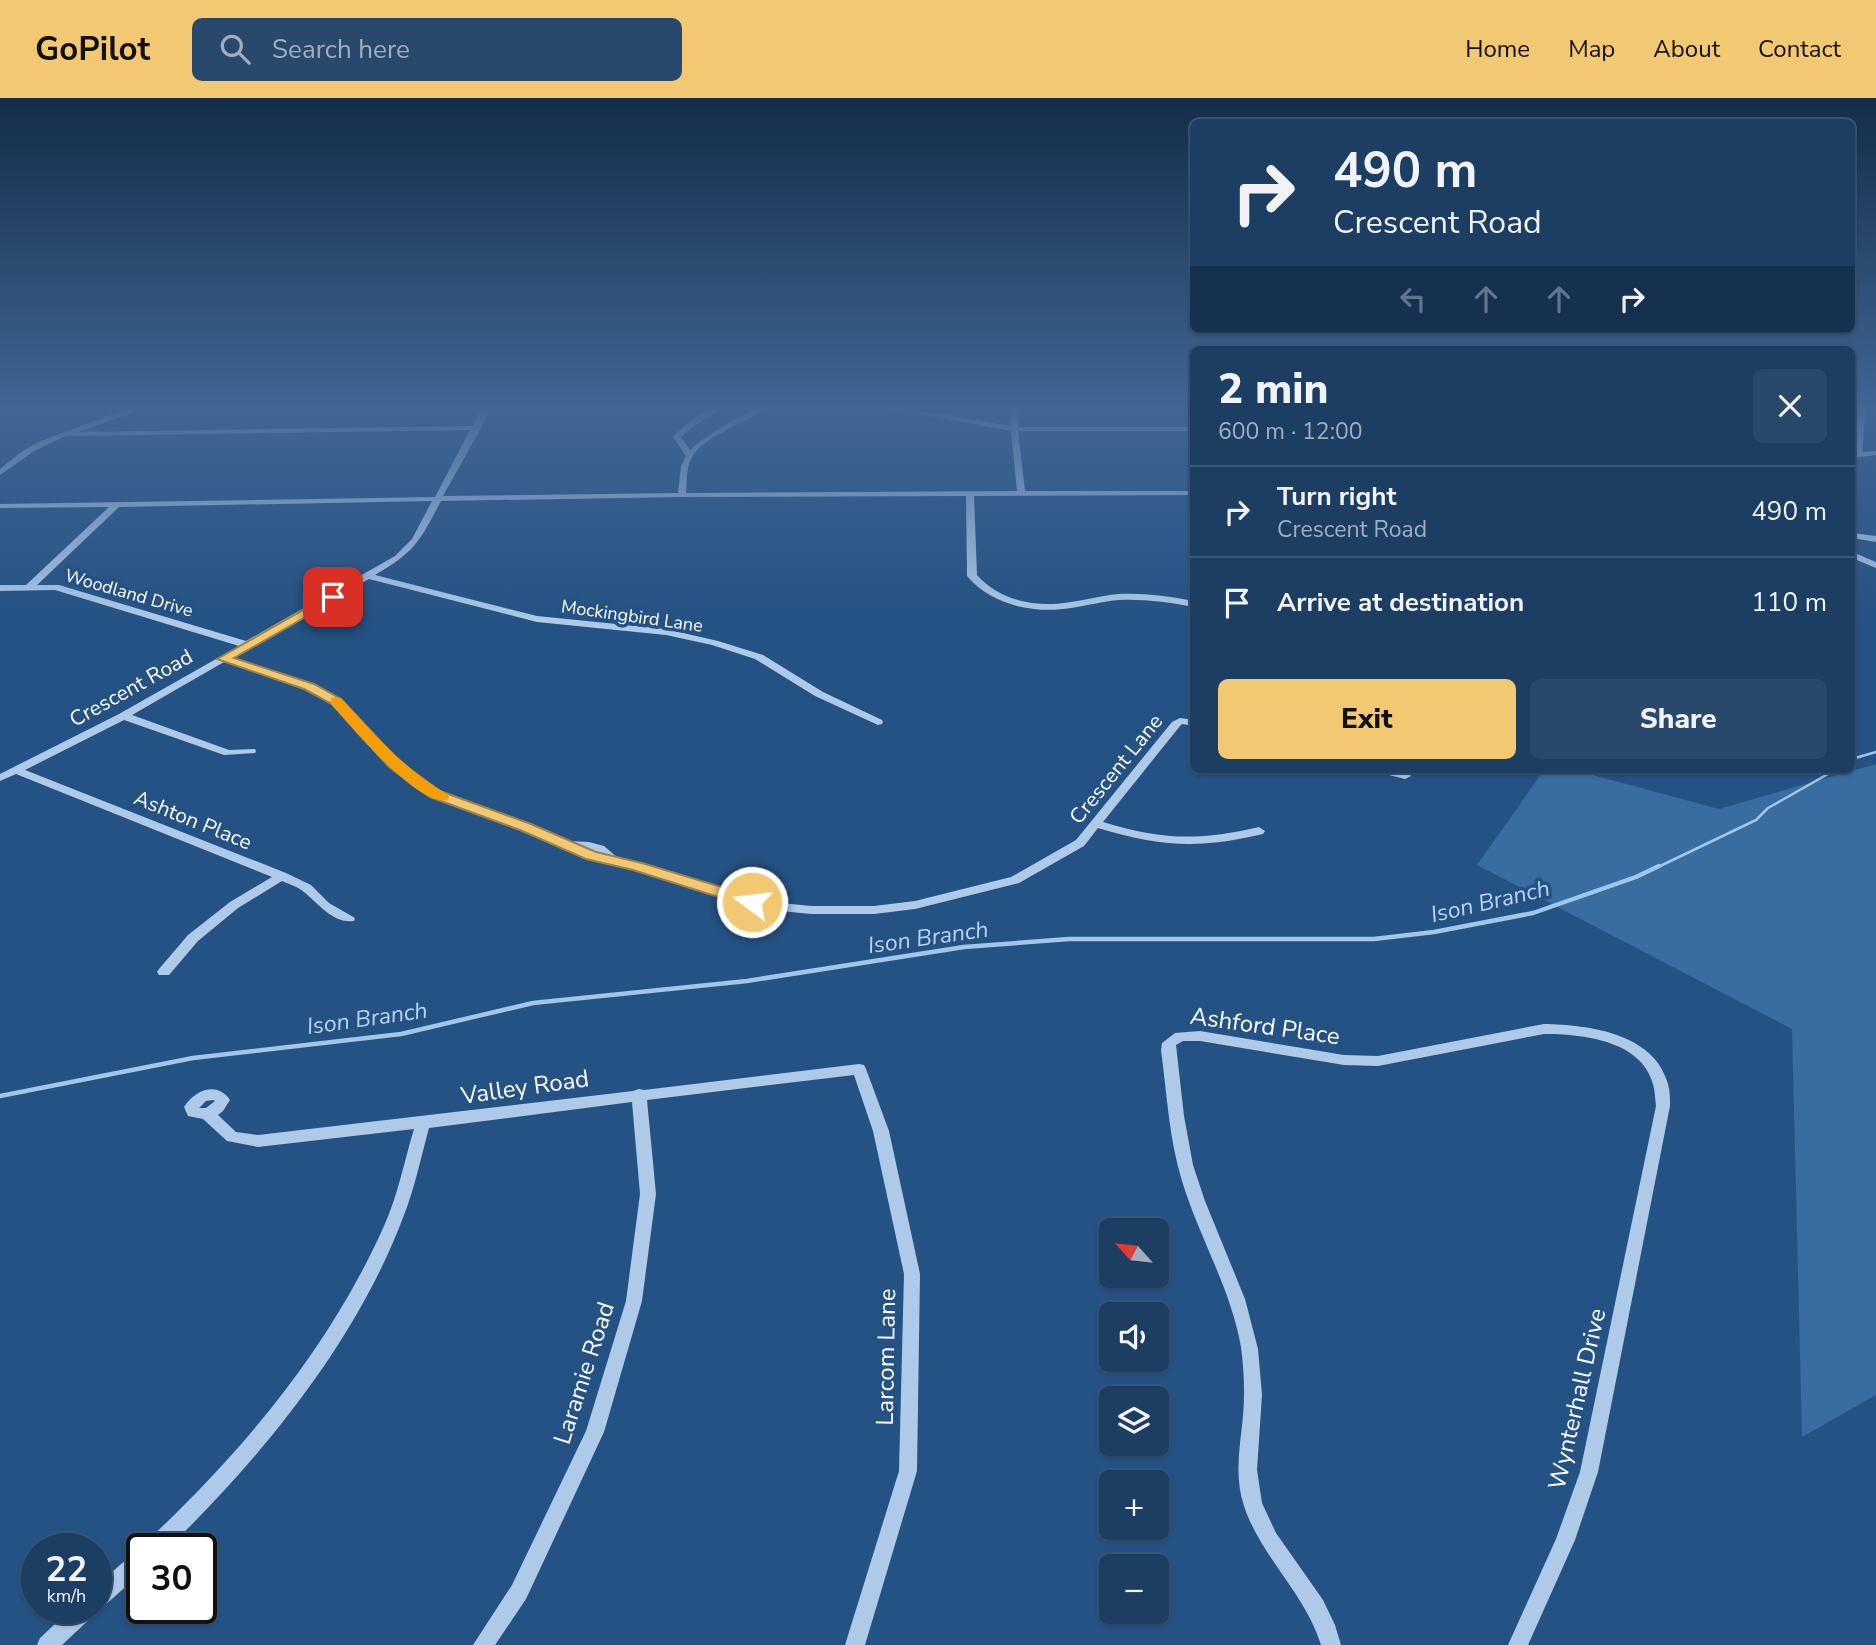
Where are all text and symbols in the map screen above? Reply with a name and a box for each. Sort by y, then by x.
search box [192,18,682,81]
text: GoPilot [35,27,150,72]
icon: search [216,30,254,68]
text: Search here [272,32,410,67]
text: Home [1465,33,1530,65]
text: Map [1568,33,1615,65]
text: About [1653,33,1720,65]
text: Contact [1758,33,1841,65]
text: 490 m [1333,137,1477,204]
icon: right [1218,147,1309,238]
text: Crescent Road [1333,201,1542,244]
icon: left [1394,280,1432,318]
icon: ahead [1467,280,1505,318]
icon: ahead [1540,280,1578,318]
icon: right [1613,280,1651,318]
text: 2 min [1218,361,1328,418]
button: close [1753,369,1827,443]
text: 600 m · 12:00 [1218,416,1363,447]
text: Turn right [1277,479,1396,514]
icon: right [1218,493,1256,531]
text: 490 m [1751,494,1827,529]
text: Crescent Road [1277,514,1427,545]
street label: Woodland Drive [62,563,196,623]
pin [303,567,363,627]
icon: arrive [314,578,352,616]
icon: arrive [1218,584,1256,622]
text: Arrive at destination [1277,585,1524,620]
text: 110 m [1751,585,1827,620]
street label: Mockingbird Lane [560,594,704,638]
street label: Crescent Road [64,643,198,733]
button: Exit [1218,679,1516,759]
button: Share [1530,679,1827,759]
street label: Crescent Lane [1063,708,1169,830]
street label: Ashton Place [130,784,256,856]
position arrow [715,865,789,939]
water label: Ison Branch [1427,873,1553,930]
water label: Ison Branch [866,914,990,961]
water label: Ison Branch [305,995,429,1042]
street label: Ashford Place [1188,1000,1342,1052]
street label: Valley Road [458,1062,591,1112]
north arrow [1099,1218,1169,1288]
map controls [1099,1218,1169,1624]
street label: Larcom Lane [869,1288,903,1426]
street label: Laramie Road [546,1298,622,1448]
button: sound [1099,1302,1169,1372]
street label: Wynterhall Drive [1541,1305,1613,1493]
button: layers [1099,1386,1169,1456]
button: + [1099,1470,1169,1540]
speed limit sign: 30 [126,1533,217,1624]
text: 22 [45,1546,88,1593]
button: − [1099,1554,1169,1624]
text: km/h [47,1584,86,1608]

